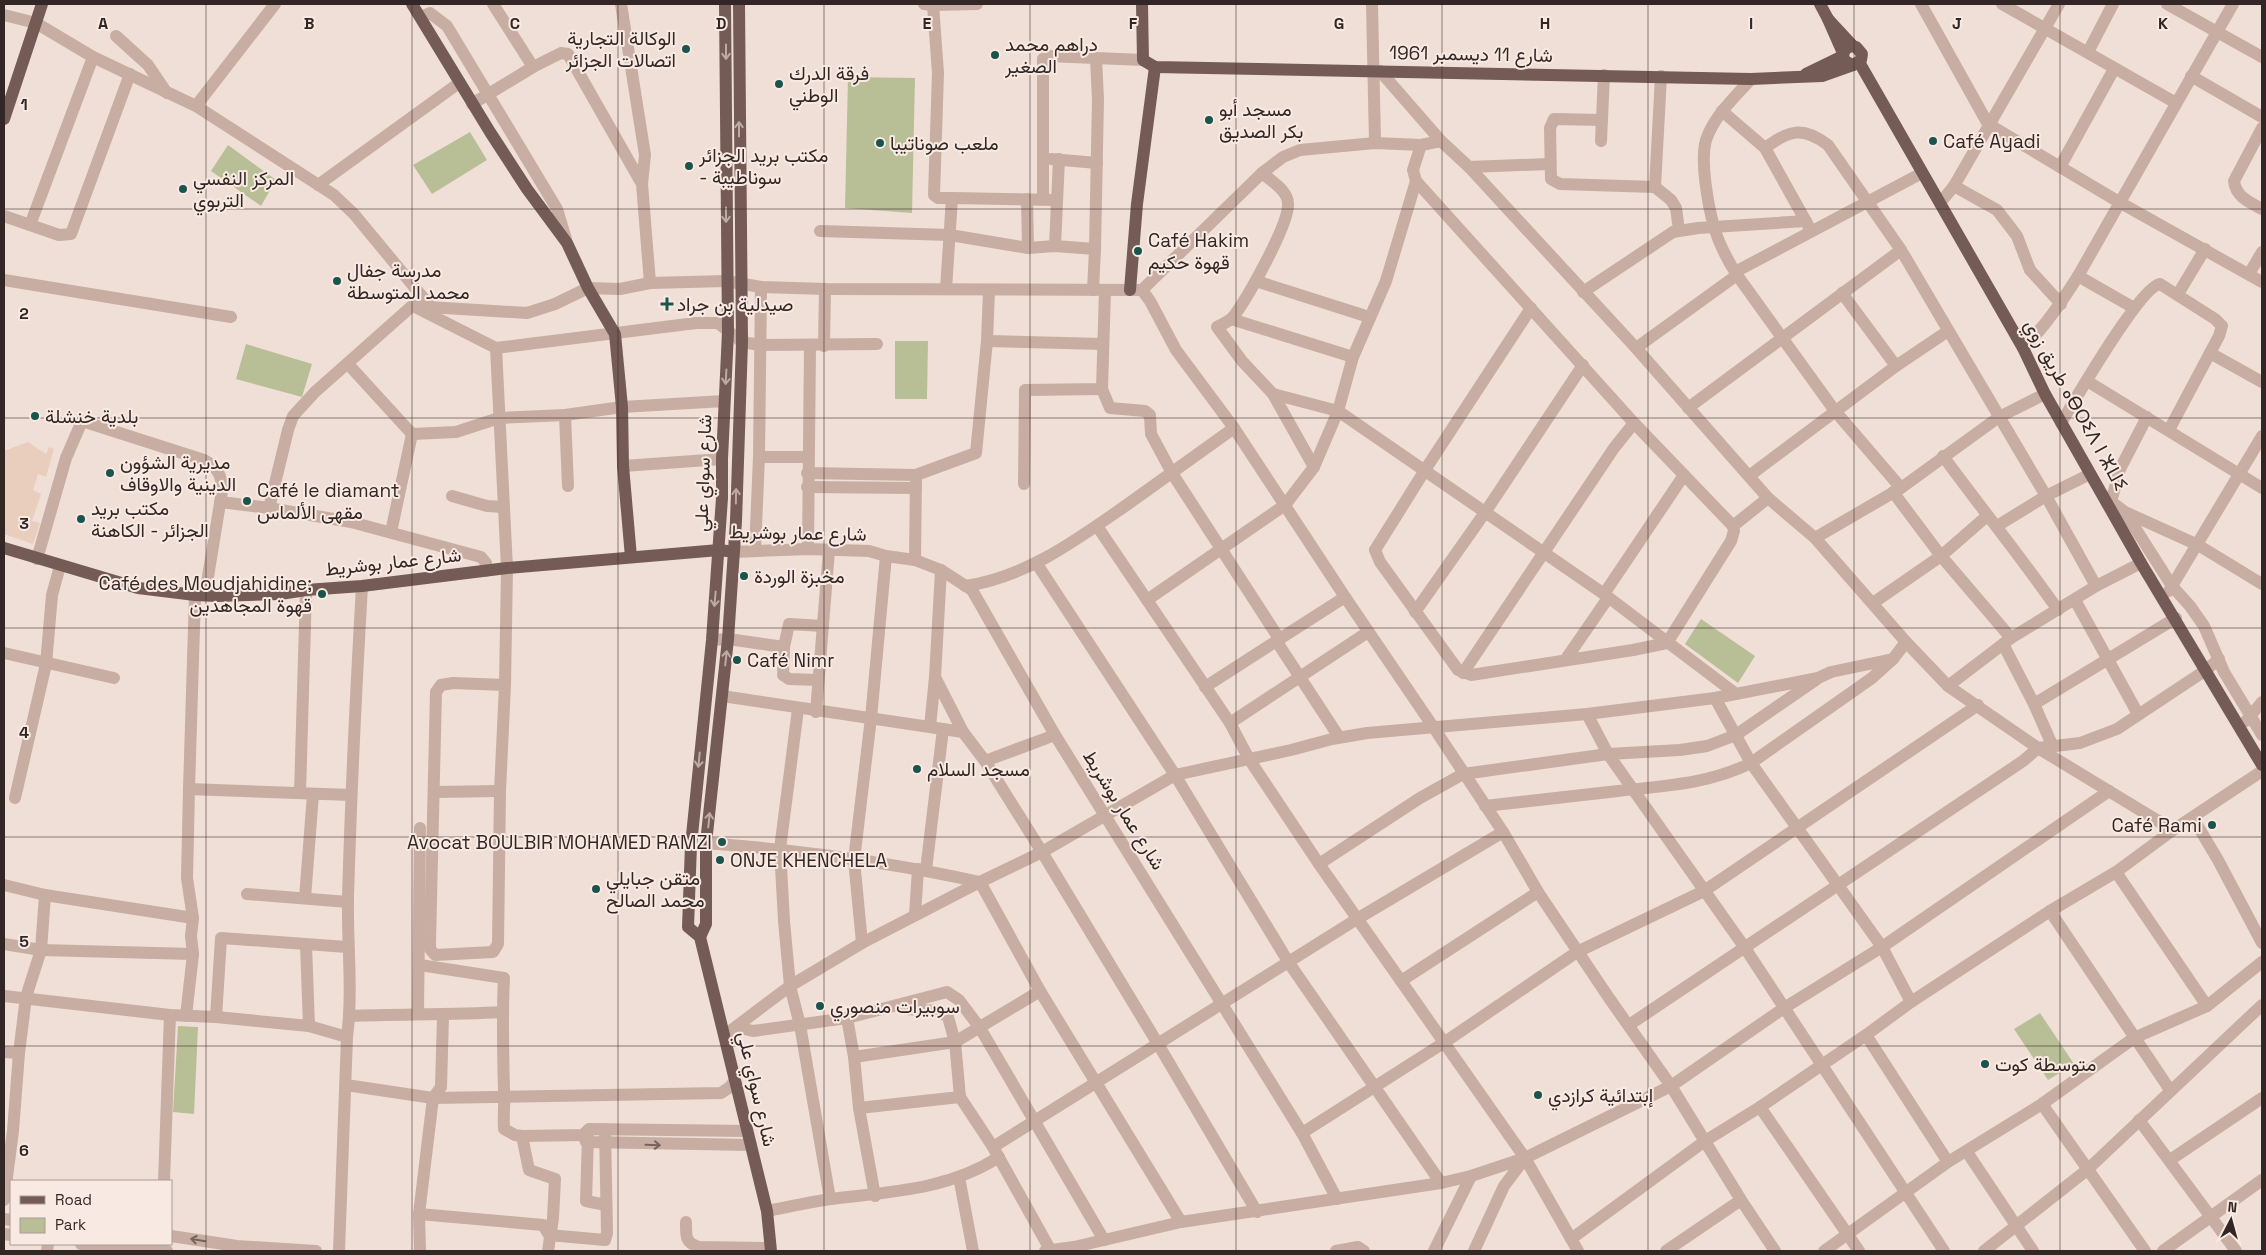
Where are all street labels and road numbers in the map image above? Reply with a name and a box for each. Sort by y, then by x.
street label: شارع 11 ديسمبر 1961 [1389,40,1553,68]
street label: طريق زوي ⴰⴱⵔⵉⴷ ⵏ ⵣⵡⵉ [2016,315,2134,497]
street label: شارع سواي علي [688,414,721,532]
street label: شارع عمار بوشريط [729,519,867,547]
street label: شارع عمار بوشريط [324,542,462,582]
street label: شارع عمار بوشريط [1077,745,1171,875]
street label: شارع سواي علي [729,1029,782,1150]

